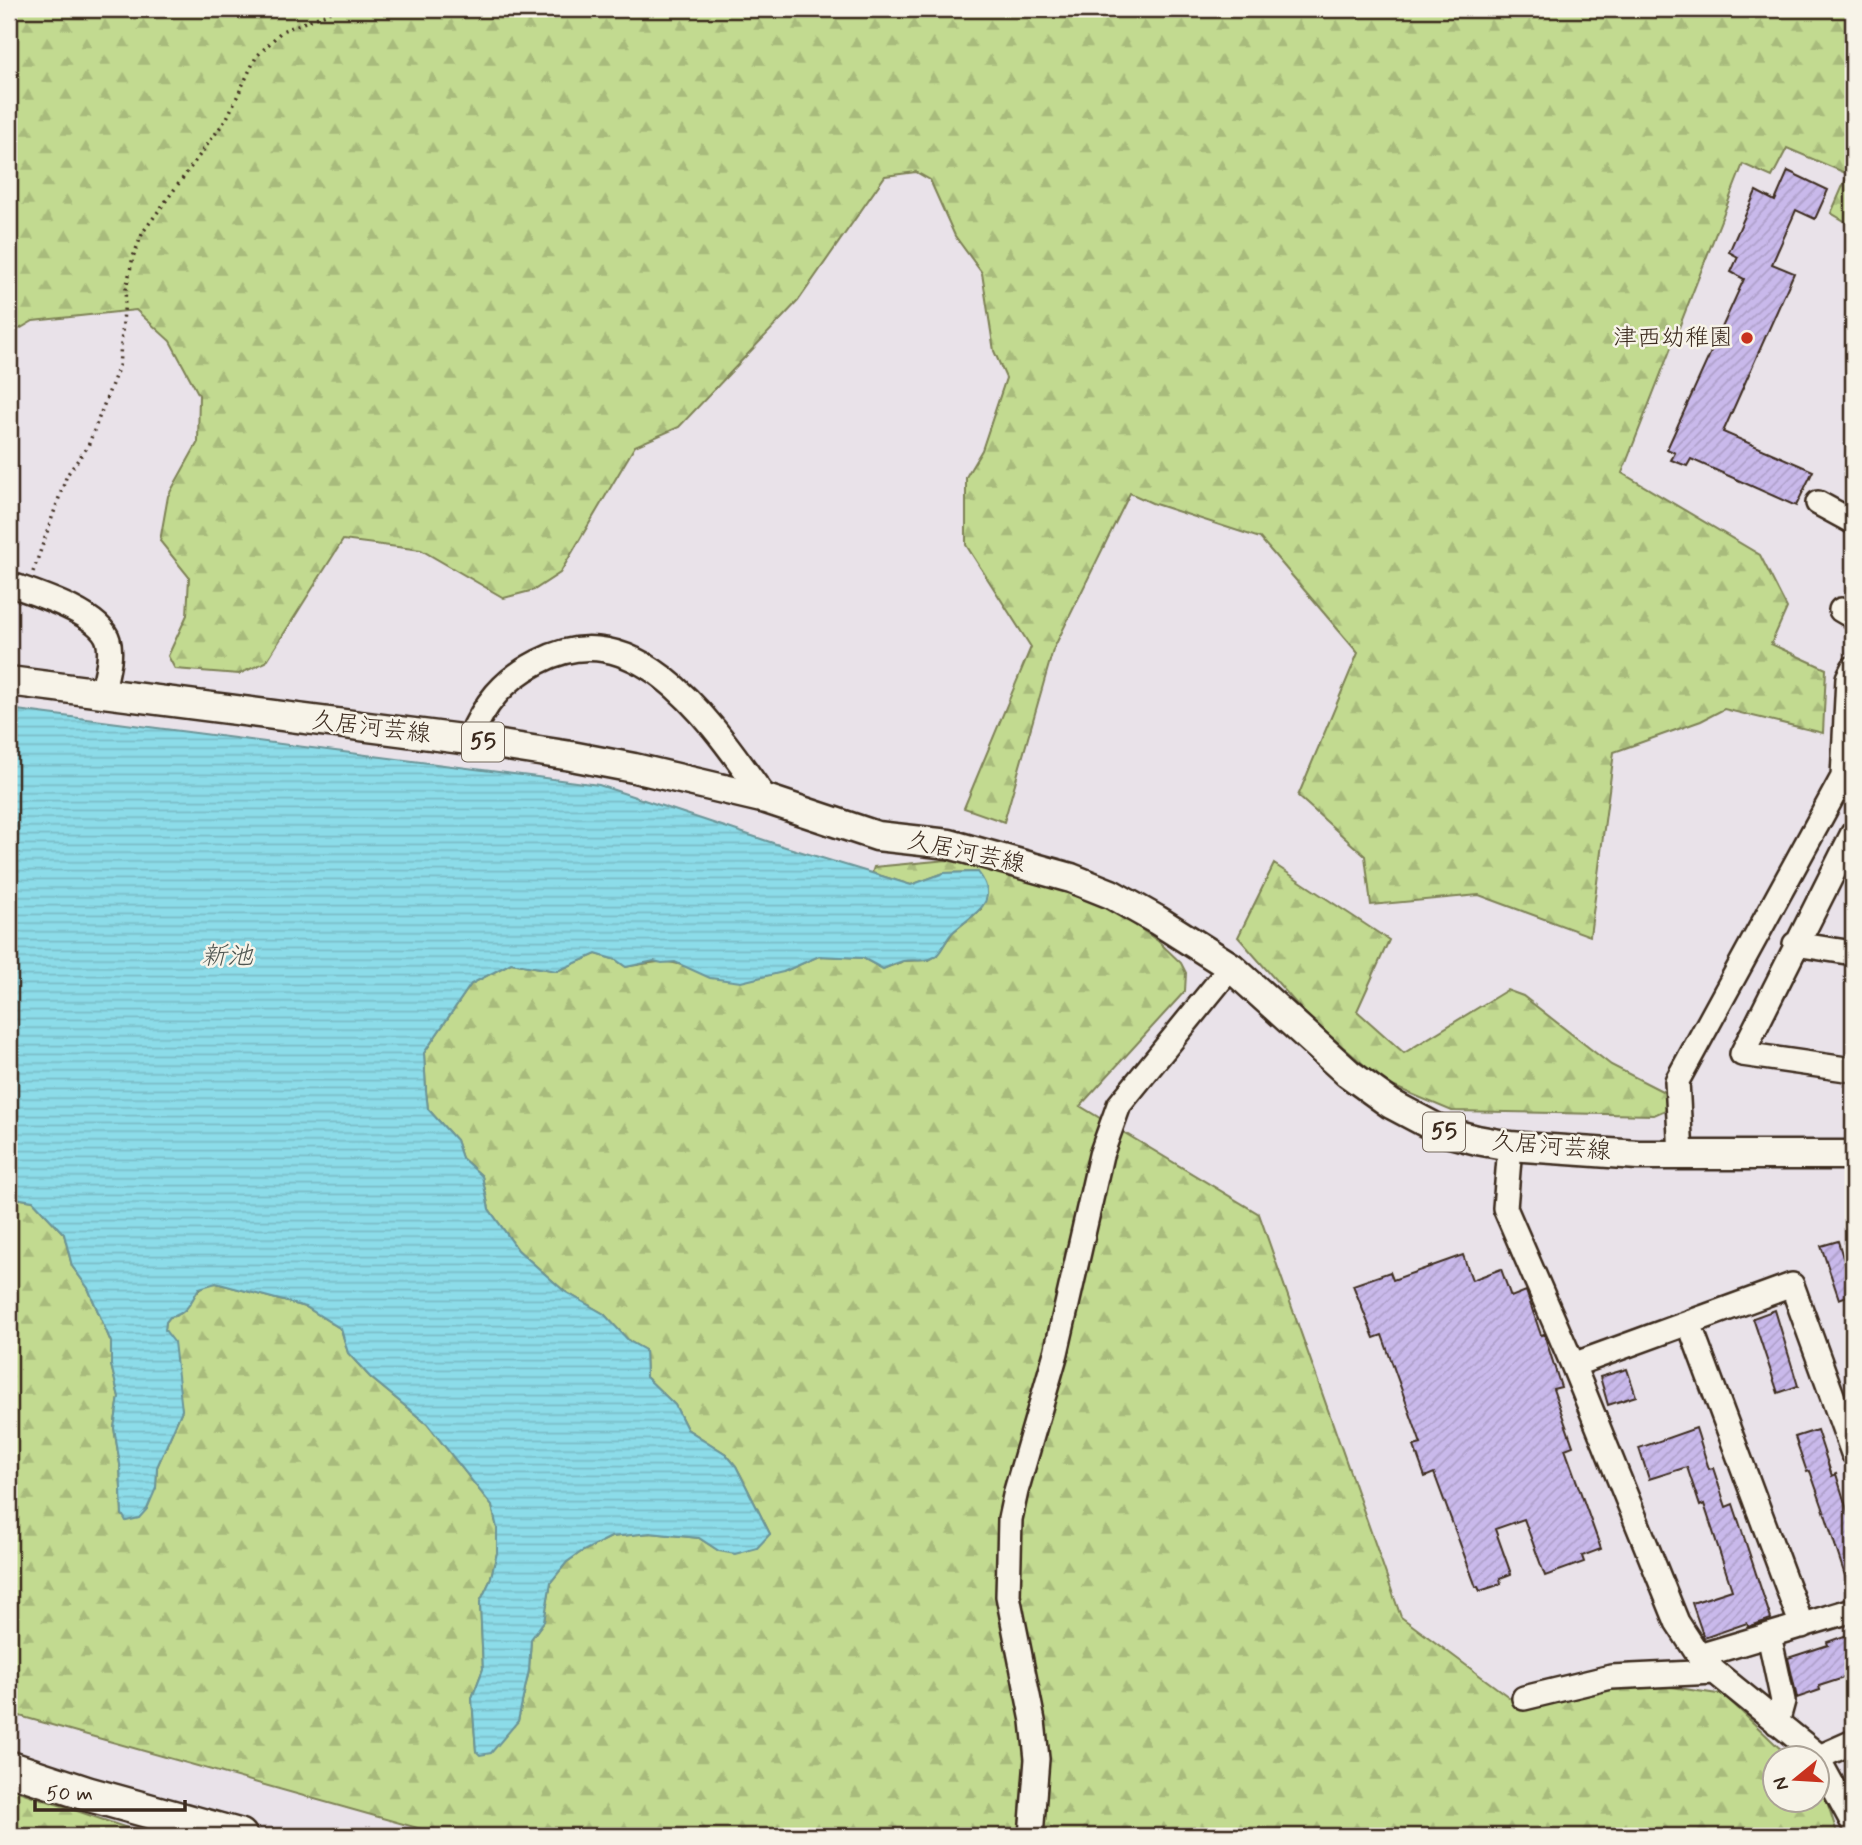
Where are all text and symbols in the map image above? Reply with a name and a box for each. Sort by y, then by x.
place label: 津西幼稚園 [1613,323,1733,354]
marker: 津西幼稚園 [1739,330,1755,346]
street label: 久居河芸線 [310,705,432,751]
road number: 55 [462,722,504,762]
street label: 久居河芸線 [904,825,1028,881]
water label: 新池 [201,940,254,974]
road number: 55 [1423,1112,1465,1152]
street label: 久居河芸線 [1490,1126,1612,1168]
north arrow [1760,1744,1830,1814]
scale bar [35,1768,186,1812]
text: N [1767,1774,1795,1794]
text: 50 m [46,1780,93,1808]

